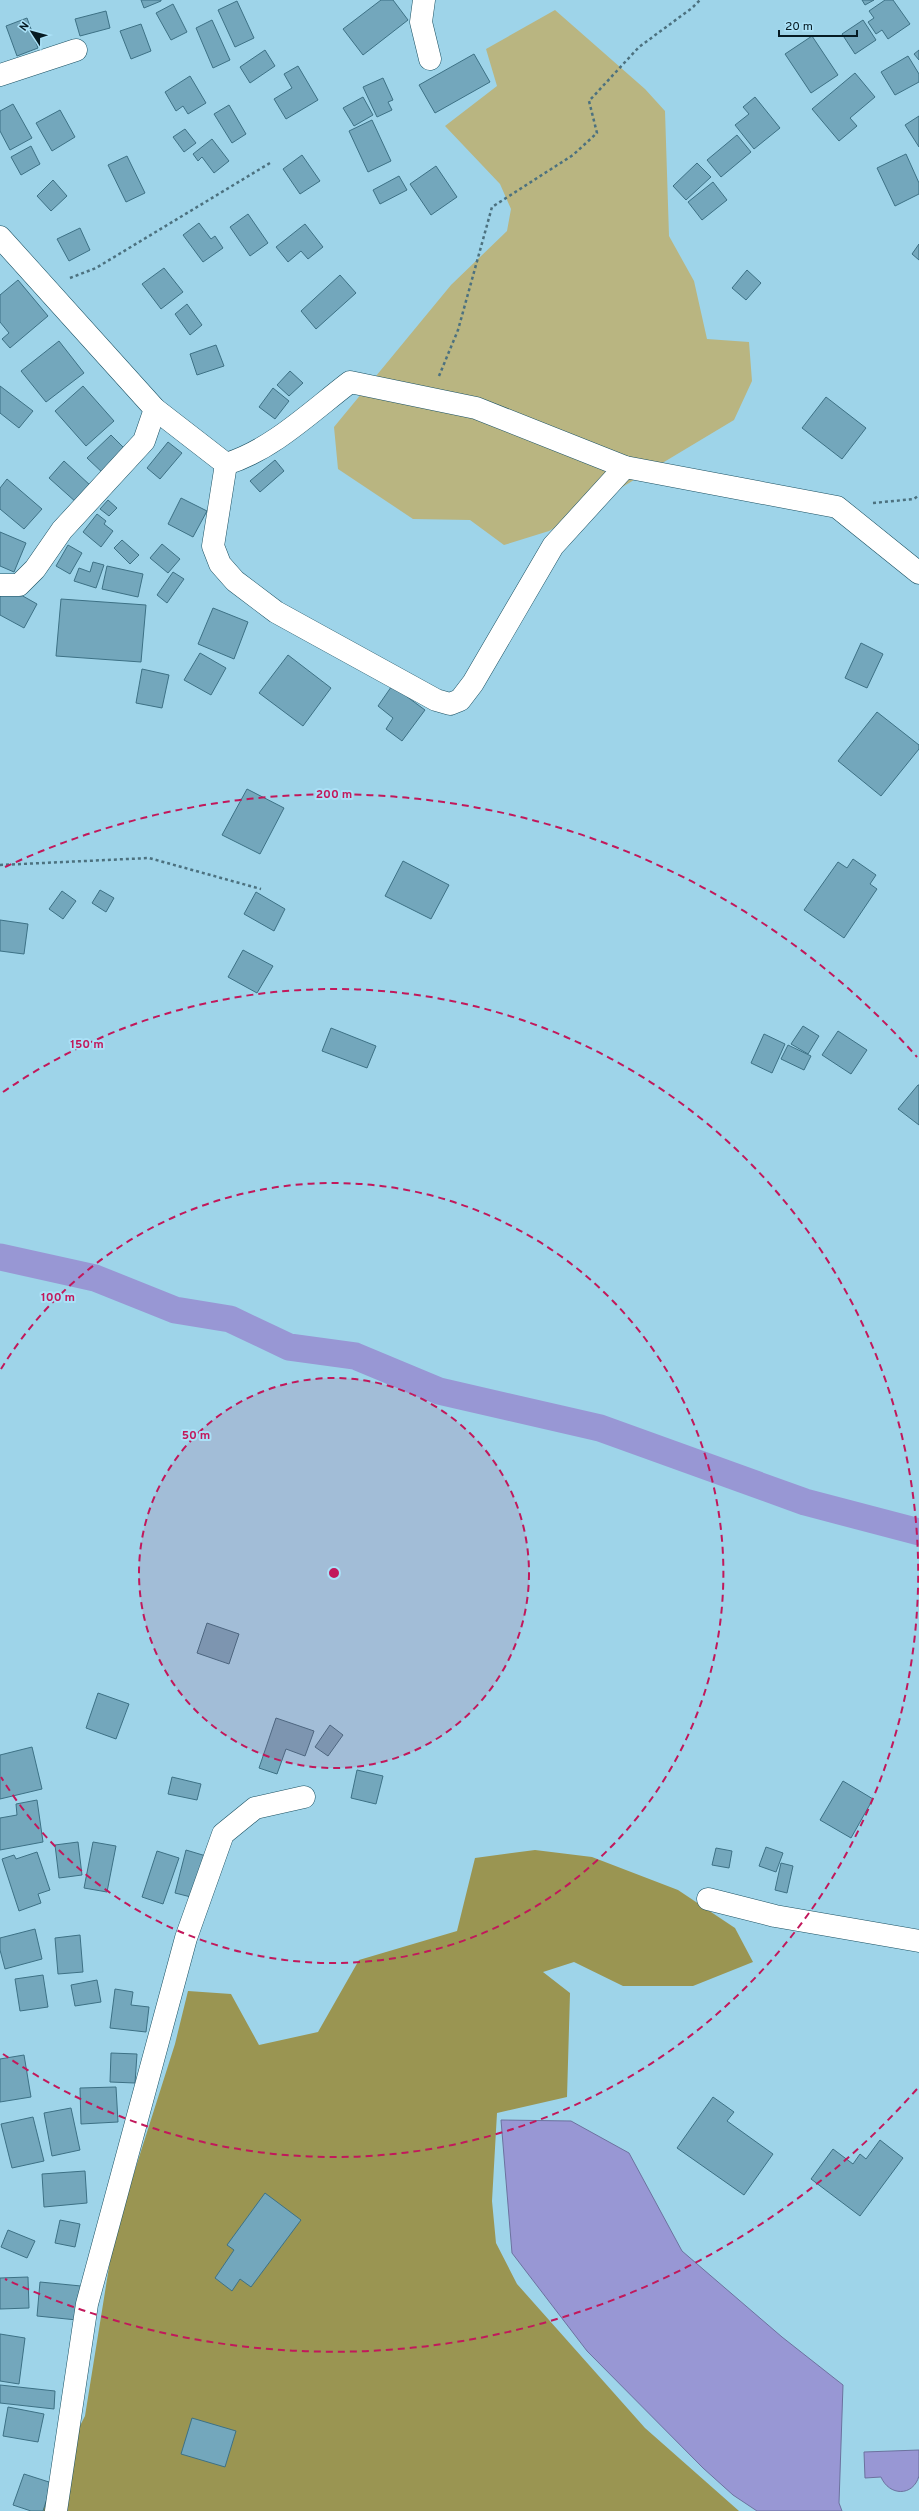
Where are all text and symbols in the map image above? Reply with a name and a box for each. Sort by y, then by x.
north arrow [12,12,52,52]
scale bar [779,12,857,38]
text: N [17,19,33,34]
text: 20 m [785,19,813,35]
text: 200 m [316,787,352,803]
text: 150 m [70,1037,104,1053]
text: 100 m [41,1290,75,1306]
text: 50 m [182,1428,210,1444]
centre of rings [327,1566,341,1580]

